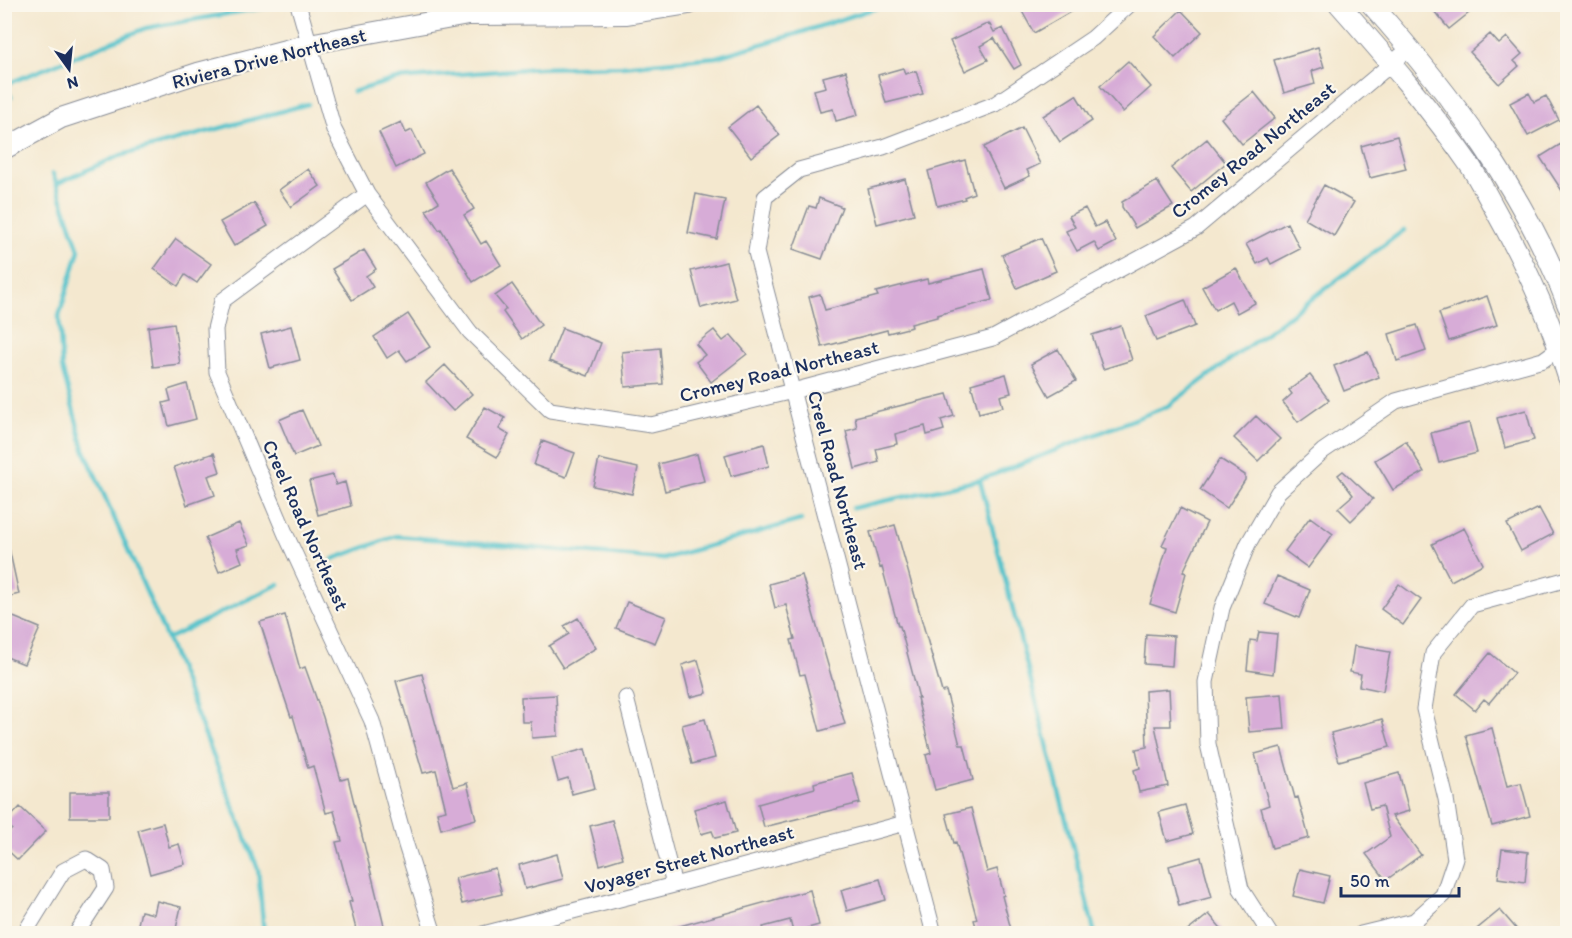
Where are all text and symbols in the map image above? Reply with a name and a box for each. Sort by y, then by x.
street label: Riviera Drive Northeast [169,22,369,94]
north arrow [39,39,99,99]
text: N [65,72,80,94]
street label: Cromey Road Northeast [1166,76,1340,224]
street label: Cromey Road Northeast [677,335,881,407]
street label: Creel Road Northeast [803,388,874,573]
street label: Creel Road Northeast [258,436,355,615]
street label: Voyager Street Northeast [582,819,797,898]
scale bar [1341,860,1460,898]
text: 50 m [1350,870,1390,892]

